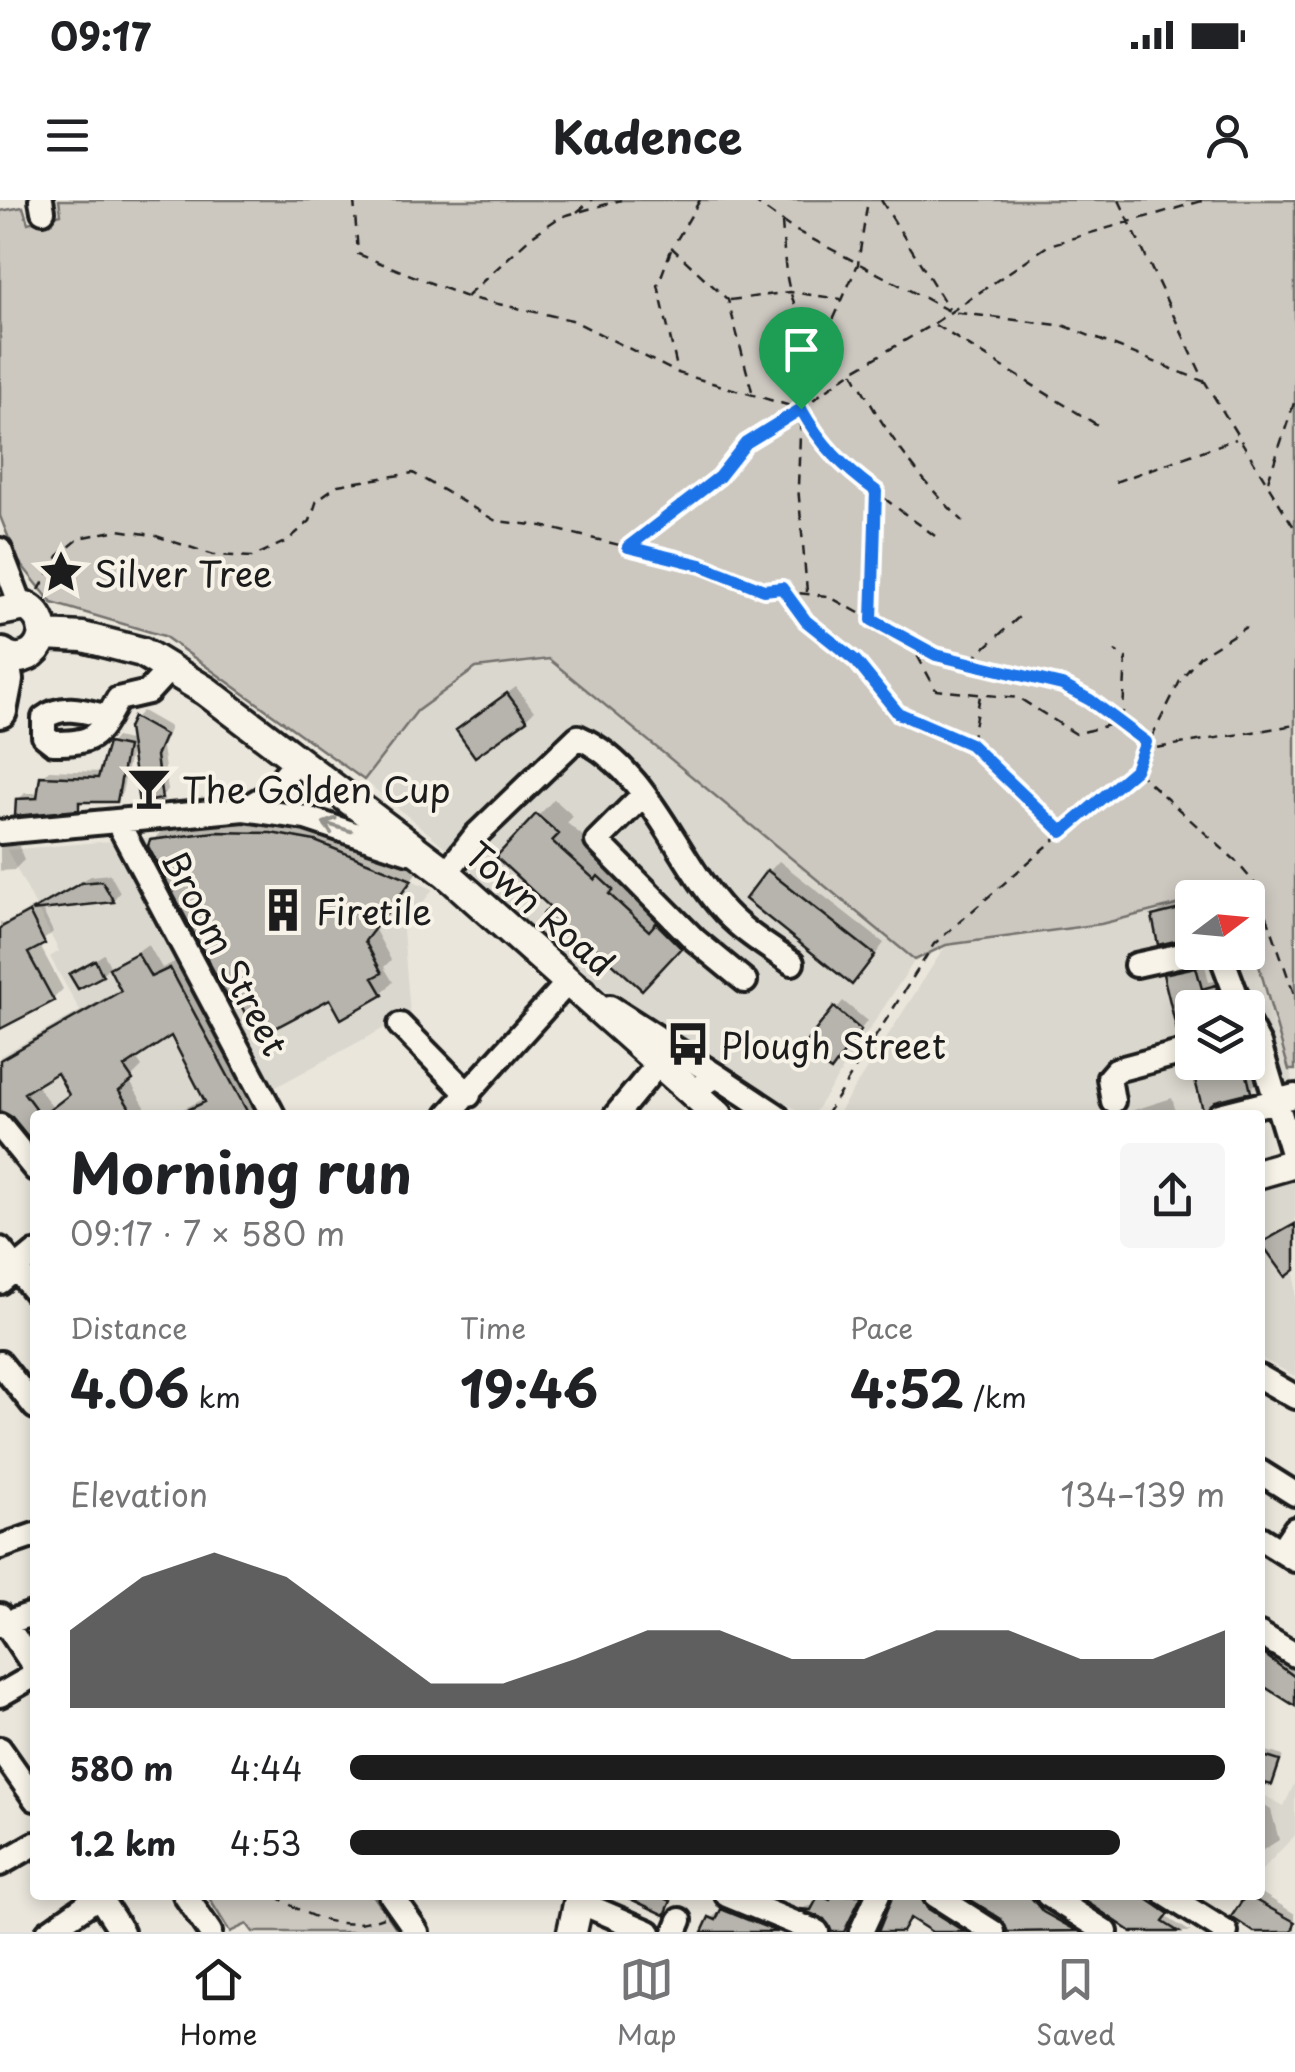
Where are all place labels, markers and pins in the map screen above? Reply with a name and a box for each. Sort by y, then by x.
pin [759,307,844,410]
place label: Silver Tree [94,546,273,599]
place icon: Silver Tree [37,548,85,596]
place label: The Golden Cup [182,762,451,815]
bar icon: The Golden Cup [125,764,173,812]
place label: Firetile [316,884,432,937]
building icon: Firetile [259,886,307,934]
place label: Plough Street [721,1018,946,1071]
bus stop icon: Plough Street [664,1020,712,1068]

